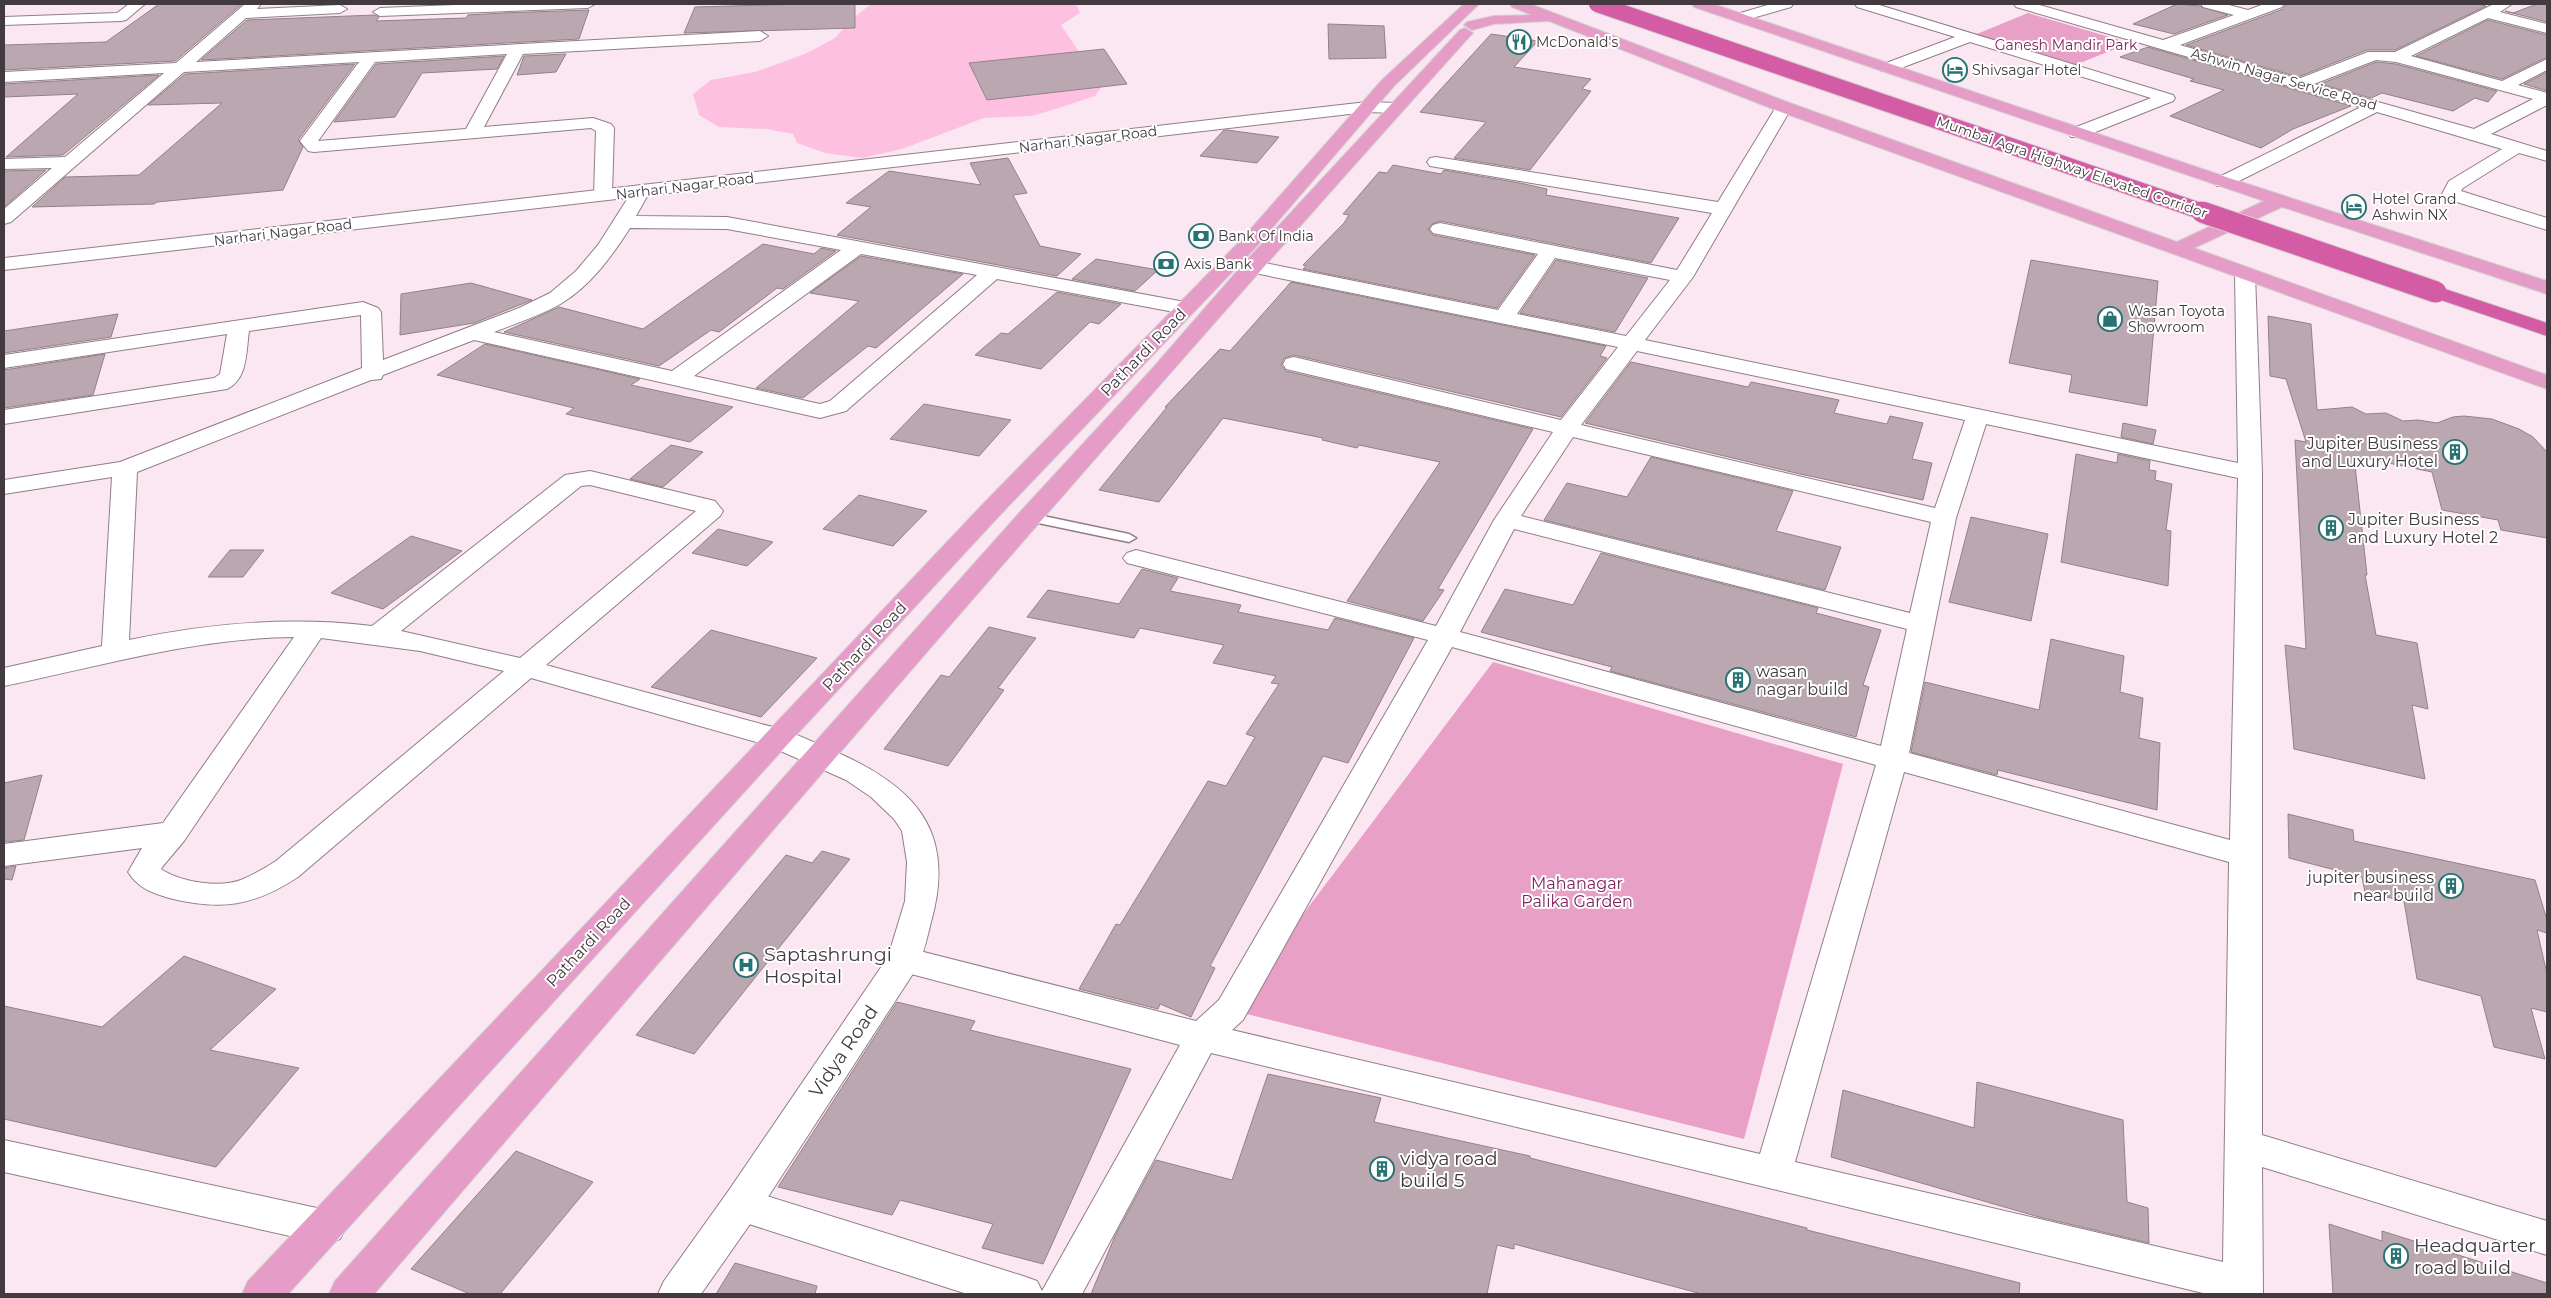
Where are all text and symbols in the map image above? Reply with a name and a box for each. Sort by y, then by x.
restaurant icon: McDonald's [1506,29,1532,55]
place label: McDonald's [1536,33,1618,51]
park label: Ganesh Mandir Park [1995,36,2138,54]
street label: Ashwin Nagar Service Road [2189,44,2379,114]
hotel icon: Shivsagar Hotel [1942,57,1968,83]
place label: Shivsagar Hotel [1972,61,2081,79]
street label: Mumbai Agra Highway Elevated Corridor [1934,112,2210,222]
street label: Narhari Nagar Road [1018,122,1158,156]
street label: Narhari Nagar Road [615,169,755,203]
place label: Hotel Grand Ashwin NX [2372,190,2457,224]
hotel icon: Hotel Grand Ashwin NX [2341,194,2367,220]
street label: Narhari Nagar Road [213,215,353,249]
bank icon: Bank Of India [1188,223,1214,249]
place label: Bank Of India [1218,227,1314,245]
bank icon: Axis Bank [1153,251,1179,277]
place label: Axis Bank [1184,255,1253,273]
place label: Wasan Toyota Showroom [2128,302,2225,336]
street label: Pathardi Road [1097,304,1190,400]
shop icon: Wasan Toyota Showroom [2097,306,2123,332]
place label: Jupiter Business and Luxury Hotel [2301,434,2438,471]
building icon: Jupiter Business and Luxury Hotel [2442,439,2468,465]
place label: Jupiter Business and Luxury Hotel 2 [2347,510,2498,547]
building icon: Jupiter Business and Luxury Hotel 2 [2318,515,2344,541]
street label: Pathardi Road [818,598,910,695]
place label: wasan nagar build [1756,662,1848,699]
building icon: wasan nagar build [1725,667,1751,693]
place label: jupiter business near build [2306,868,2434,905]
building icon: jupiter business near build [2438,873,2464,899]
park label: Mahanagar Palika Garden [1521,874,1633,911]
street label: Pathardi Road [542,894,634,991]
place label: Saptashrungi Hospital [764,943,892,988]
hospital icon: Saptashrungi Hospital [733,952,759,978]
street label: Vidya Road [804,1001,883,1102]
place label: vidya road build 5 [1400,1147,1498,1192]
building icon: vidya road build 5 [1369,1156,1395,1182]
place label: Headquarter road build [2414,1234,2536,1279]
building icon: Headquarter road build [2383,1243,2409,1269]

